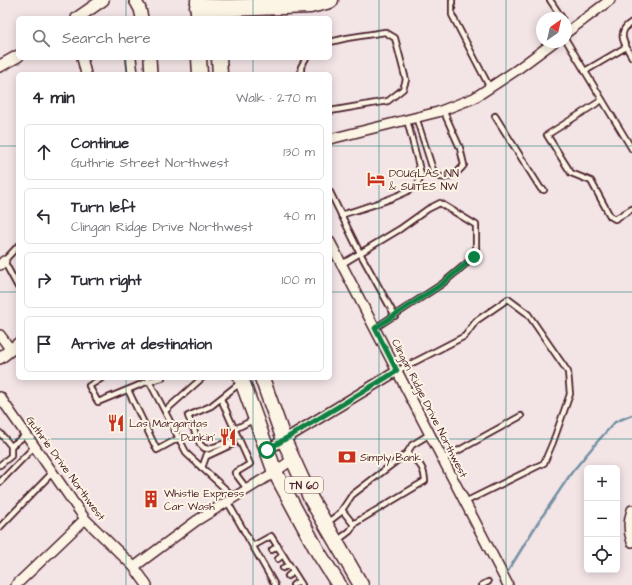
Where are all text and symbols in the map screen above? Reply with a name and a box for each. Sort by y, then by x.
north arrow [536,12,572,48]
search box [16,16,332,60]
icon: search [30,27,52,49]
text: Search here [62,28,151,49]
text: 4 min [32,86,75,110]
text: Walk · 270 m [236,89,316,107]
text: Continue [71,133,129,154]
icon: ahead [33,141,55,163]
text: 130 m [283,143,315,161]
text: Guthrie Street Northwest [71,154,229,172]
place label: DOUGLAS INN & SUITES NW [389,166,459,194]
hotel icon: DOUGLAS INN & SUITES NW [366,169,386,189]
text: Turn left [71,197,135,218]
icon: left [33,205,55,227]
text: 40 m [283,207,315,225]
text: Clingan Ridge Drive Northwest [71,218,253,236]
route end [465,248,483,266]
icon: right [33,269,55,291]
text: Turn right [71,270,142,291]
text: 100 m [282,271,315,289]
icon: arrive [33,333,55,355]
text: Arrive at destination [71,334,212,355]
street label: Clingan Ridge Drive Northwest [387,336,471,481]
street label: Guthrie Drive Northwest [23,413,109,524]
restaurant icon: Las Margaritas [106,413,126,433]
place label: Las Margaritas [129,416,208,432]
restaurant icon: Dunkin' [218,427,238,447]
place label: Dunkin' [181,430,215,445]
route start [258,441,276,459]
bank icon: Simply Bank [337,447,357,467]
place label: Simply Bank [360,450,422,466]
map controls [584,465,620,573]
button: + [584,465,620,501]
road number: TN 60 [285,477,323,493]
place label: Whistle Express Car Wash [164,486,245,514]
building icon: Whistle Express Car Wash [141,489,161,509]
button: − [584,501,620,537]
button: locate [584,537,620,573]

